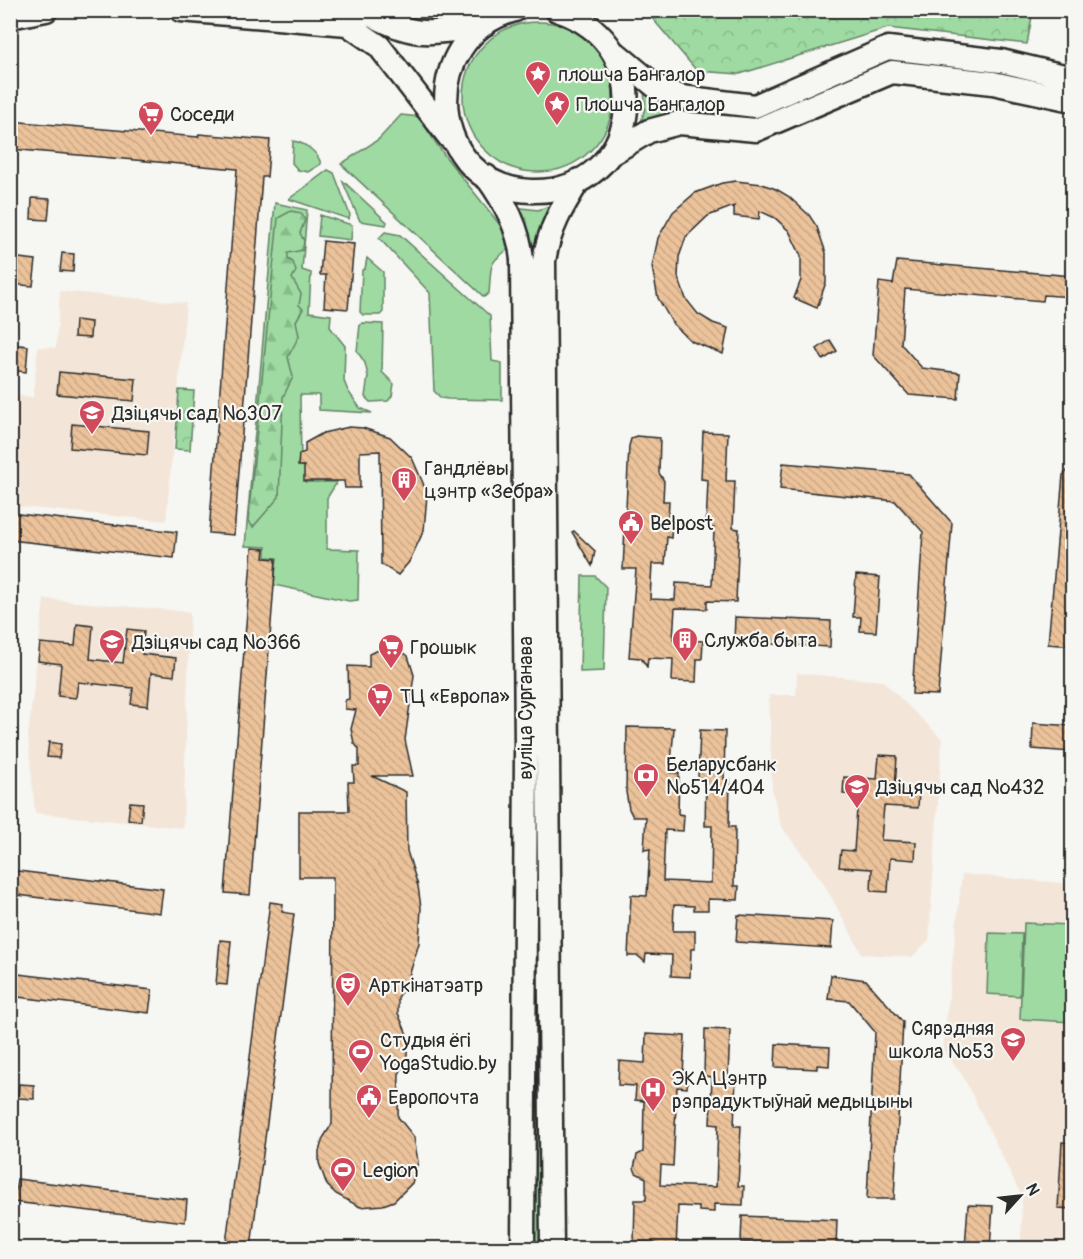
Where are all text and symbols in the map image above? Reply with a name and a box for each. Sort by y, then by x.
place icon: плошча Бангалор [523,59,553,97]
place label: плошча Бангалор [558,62,705,87]
place icon: Плошча Бангалор [542,89,572,127]
place label: Плошча Бангалор [576,92,725,117]
supermarket icon: Соседи [136,99,166,137]
place label: Соседи [170,102,234,127]
school or university icon: Дзіцячы сад №307 [77,398,107,436]
place label: Дзіцячы сад №307 [111,401,282,426]
place label: Гандлёвы цэнтр «Зебра» [424,456,553,504]
building icon: Гандлёвы цэнтр «Зебра» [389,465,419,503]
public building icon: Belpost [616,508,646,546]
place label: Belpost [650,511,714,536]
building icon: Служба быта [670,625,700,663]
school or university icon: Дзіцячы сад №366 [97,627,127,665]
place label: Служба быта [704,628,817,653]
place label: Дзіцячы сад №366 [131,630,301,655]
supermarket icon: Грошык [376,632,406,670]
place label: Грошык [410,635,477,660]
street label: вуліца Сурганава [513,636,538,780]
supermarket icon: ТЦ «Европа» [365,681,395,719]
place label: ТЦ «Европа» [400,684,510,709]
place label: Беларусбанк №514/404 [666,752,777,800]
bank icon: Беларусбанк №514/404 [631,761,661,799]
school or university icon: Дзіцячы сад №432 [842,772,872,810]
place label: Дзіцячы сад №432 [875,775,1044,800]
theatre icon: Арткінатэатр [333,970,363,1008]
place label: Арткінатэатр [368,973,483,998]
place label: Сярэдняя школа №53 [888,1016,994,1064]
school or university icon: Сярэдняя школа №53 [998,1025,1028,1063]
place label: Студыя ёгі YogaStudio.by [379,1028,497,1076]
sports icon: Студыя ёгі YogaStudio.by [346,1037,376,1075]
place label: ЭКА Цэнтр рэпрадуктыўнай медыцыны [672,1066,913,1114]
hospital icon: ЭКА Цэнтр рэпрадуктыўнай медыцыны [638,1075,668,1113]
public building icon: Европочта [354,1082,384,1120]
place label: Европочта [388,1085,479,1110]
sports icon: Legion [328,1155,358,1193]
place label: Legion [362,1158,419,1183]
north arrow [990,1166,1050,1226]
text: N [1021,1180,1044,1199]

